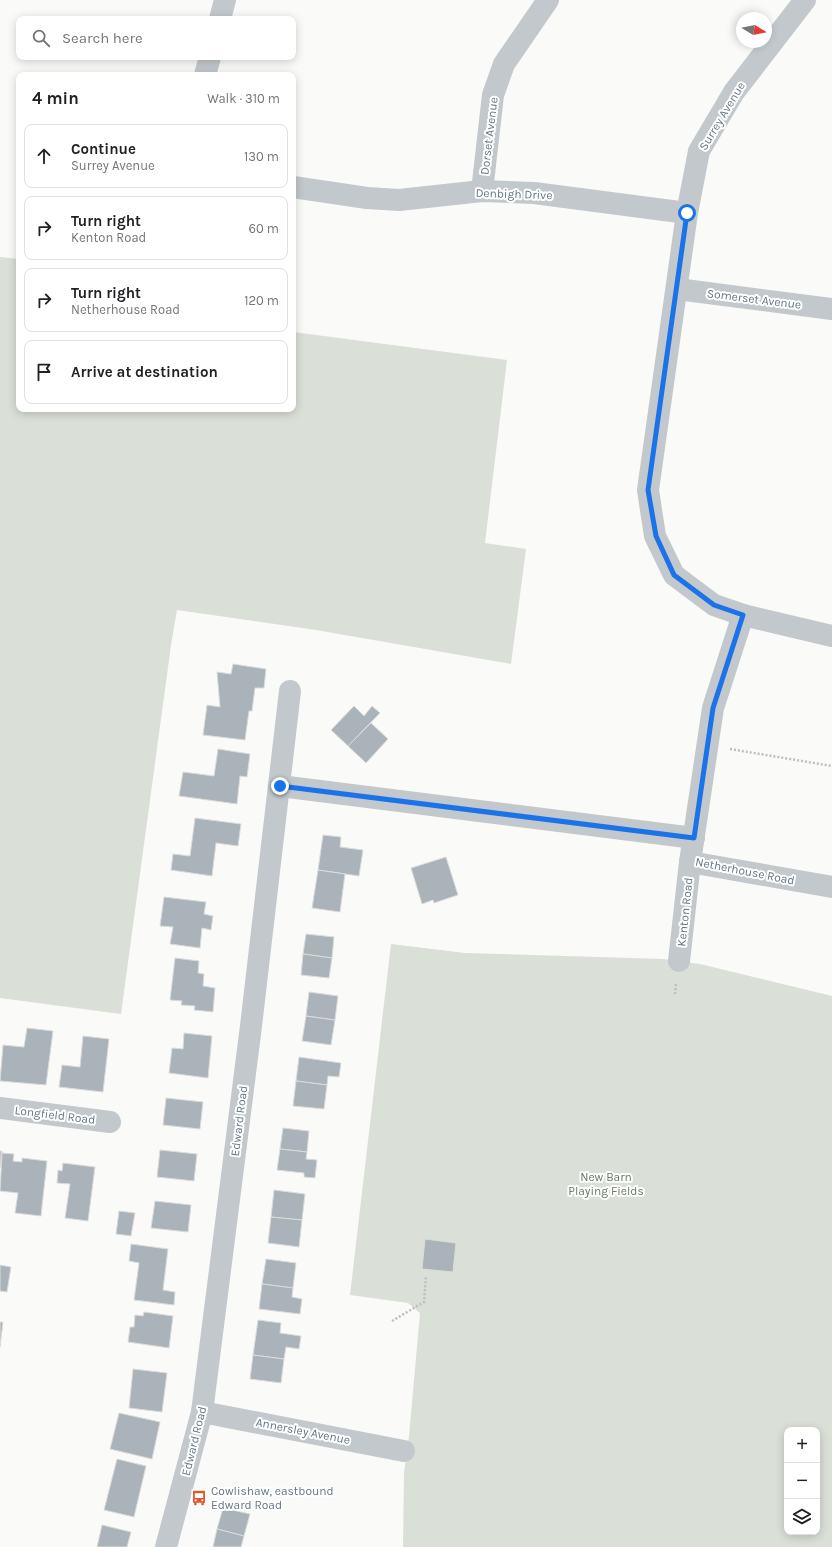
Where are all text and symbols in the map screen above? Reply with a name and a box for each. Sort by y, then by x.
north arrow [736,12,772,48]
search box [16,16,296,60]
icon: search [30,27,52,49]
text: Search here [62,29,143,47]
street label: Surrey Avenue [696,79,748,153]
text: 4 min [32,88,79,108]
text: Walk · 310 m [207,91,280,106]
street label: Dorset Avenue [477,96,501,176]
text: Continue [71,140,136,158]
icon: ahead [33,145,55,167]
text: 130 m [244,149,279,164]
text: Surrey Avenue [71,158,155,173]
street label: Denbigh Drive [475,186,553,202]
route start [678,204,696,222]
text: Turn right [71,212,141,230]
icon: right [33,217,55,239]
text: 60 m [249,221,279,236]
text: Kenton Road [71,230,146,245]
text: Turn right [71,284,141,302]
street label: Somerset Avenue [706,286,802,312]
icon: right [33,289,55,311]
text: 120 m [244,293,279,308]
text: Netherhouse Road [71,302,180,317]
icon: arrive [33,361,55,383]
text: Arrive at destination [71,363,218,381]
route end [271,777,289,795]
street label: Netherhouse Road [694,855,796,887]
street label: Kenton Road [674,877,696,947]
street label: Edward Road [228,1085,250,1157]
street label: Longfield Road [14,1103,96,1127]
park label: New Barn Playing Fields [568,1170,644,1198]
street label: Edward Road [179,1405,209,1477]
street label: Annersley Avenue [255,1415,351,1447]
map controls [784,1427,820,1535]
button: + [784,1427,820,1463]
button: − [784,1463,820,1499]
place label: Cowlishaw, eastbound Edward Road [211,1484,334,1512]
bus stop icon: Cowlishaw, eastbound Edward Road [190,1489,208,1507]
button: layers [784,1499,820,1535]

